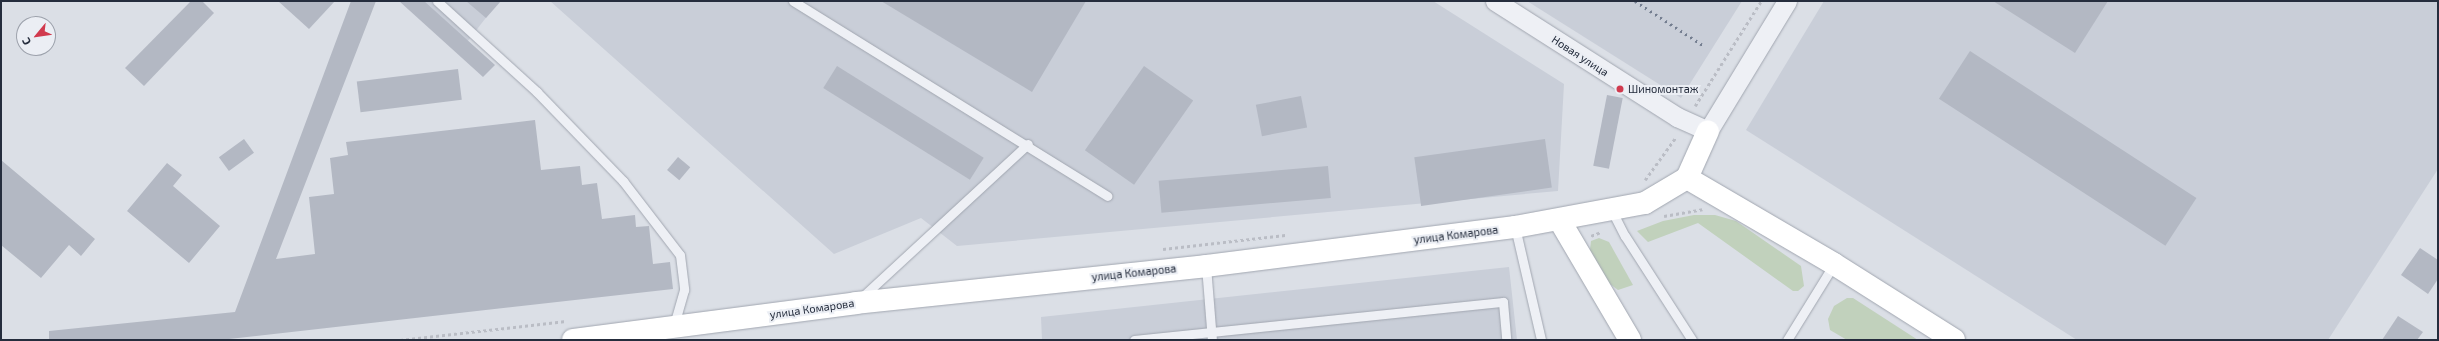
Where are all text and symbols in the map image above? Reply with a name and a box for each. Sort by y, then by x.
north arrow [16,16,56,56]
street label: Новая улица [1549,33,1611,79]
text: С [19,36,33,48]
place label: Шиномонтаж [1628,82,1698,96]
marker: Шиномонтаж [1615,84,1625,94]
street label: улица Комарова [1413,223,1499,247]
street label: улица Комарова [1091,262,1177,284]
street label: улица Комарова [769,297,855,321]

